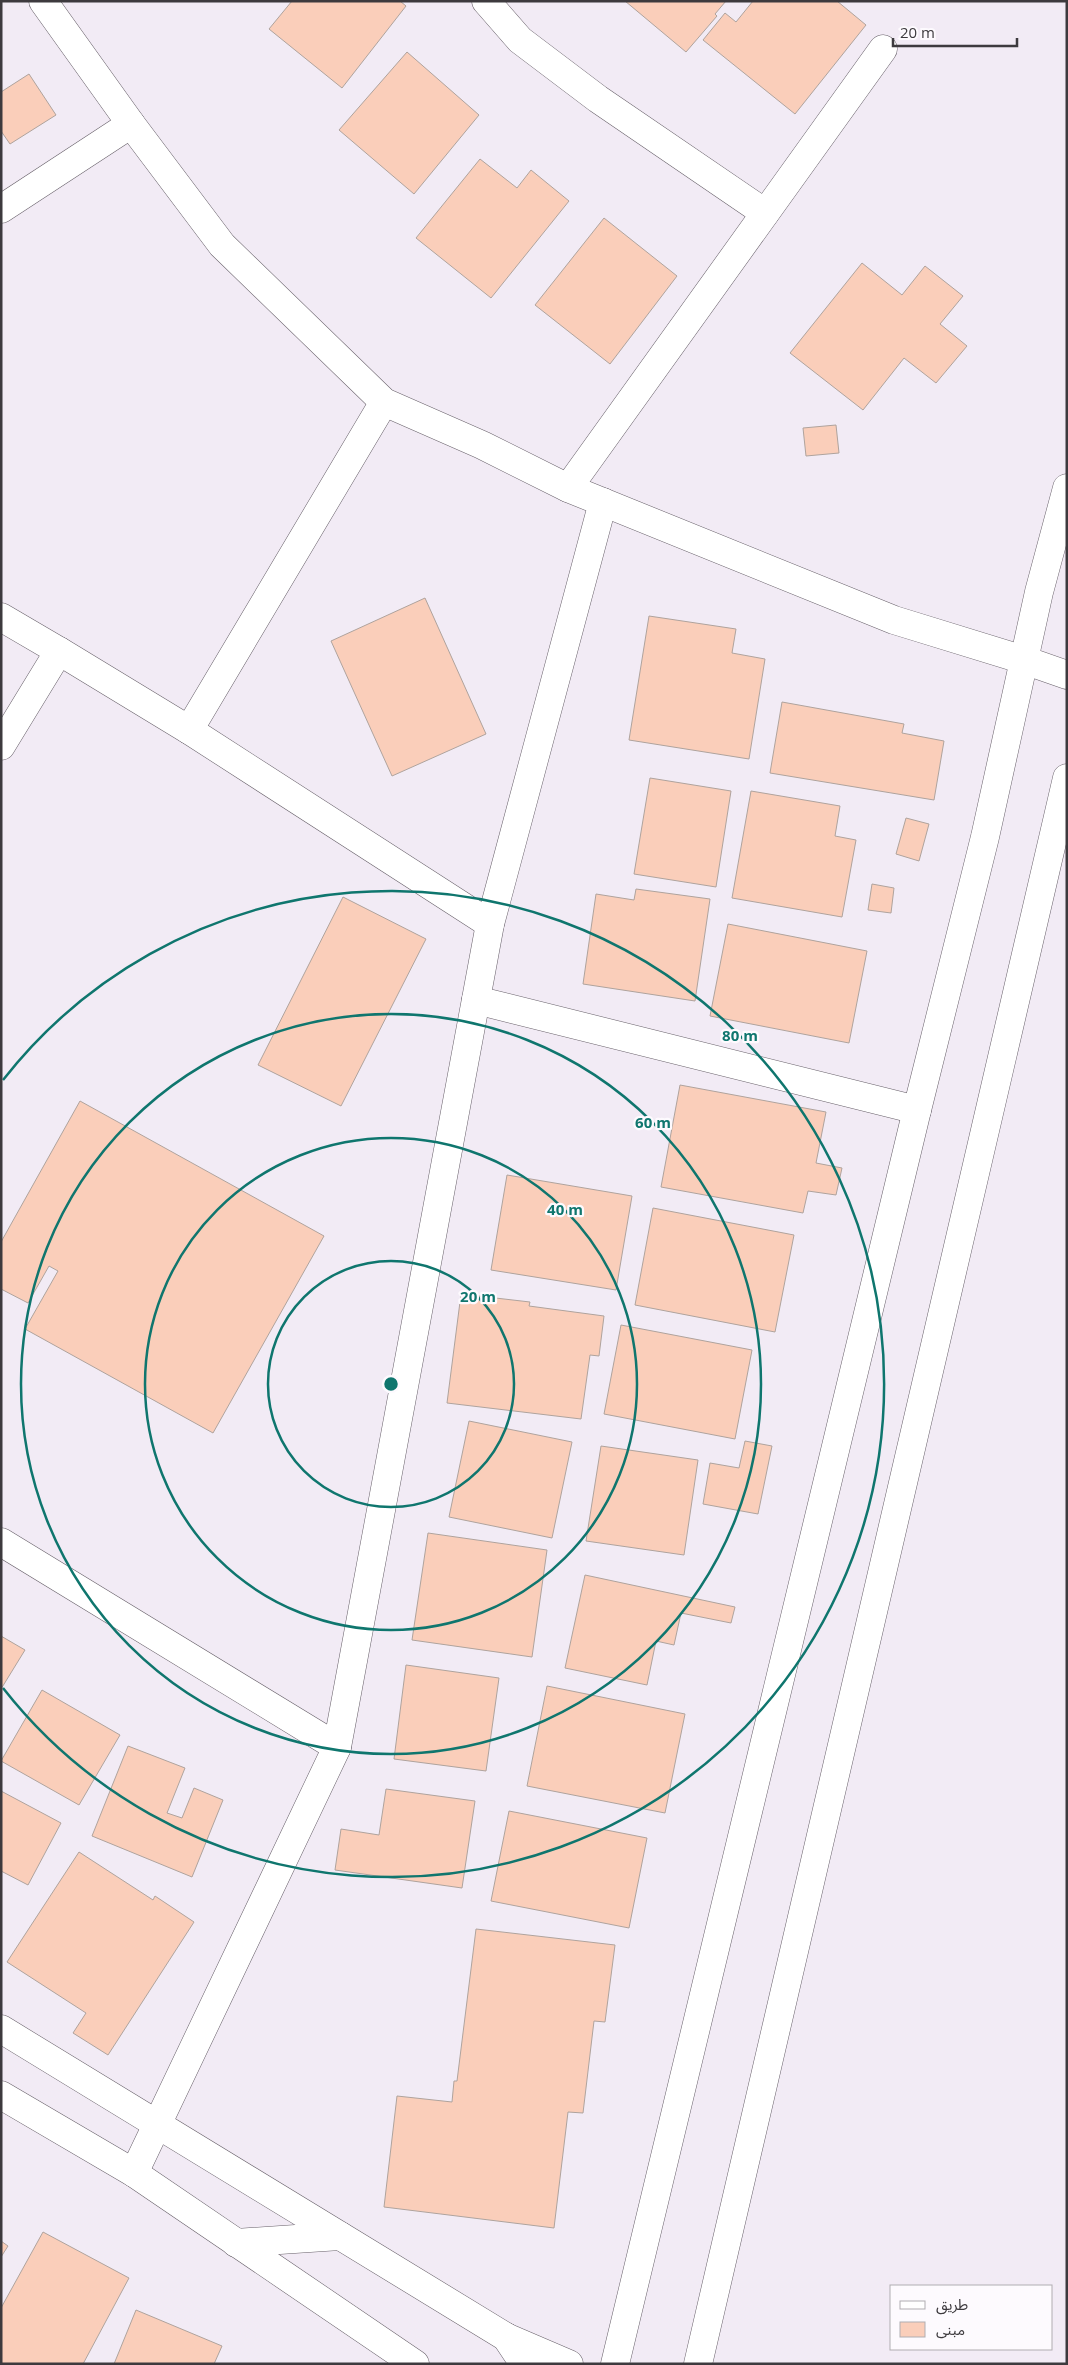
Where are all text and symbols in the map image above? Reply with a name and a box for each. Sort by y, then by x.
scale bar [893,15,1017,47]
text: 20 m [900,22,935,42]
text: 80 m [722,1025,758,1045]
text: 60 m [635,1112,671,1132]
text: 40 m [547,1199,583,1219]
text: 20 m [460,1286,496,1306]
centre of rings [382,1375,400,1393]
legend [890,2285,1053,2350]
text: طريق [936,2294,968,2315]
text: مبنى [936,2319,965,2339]

